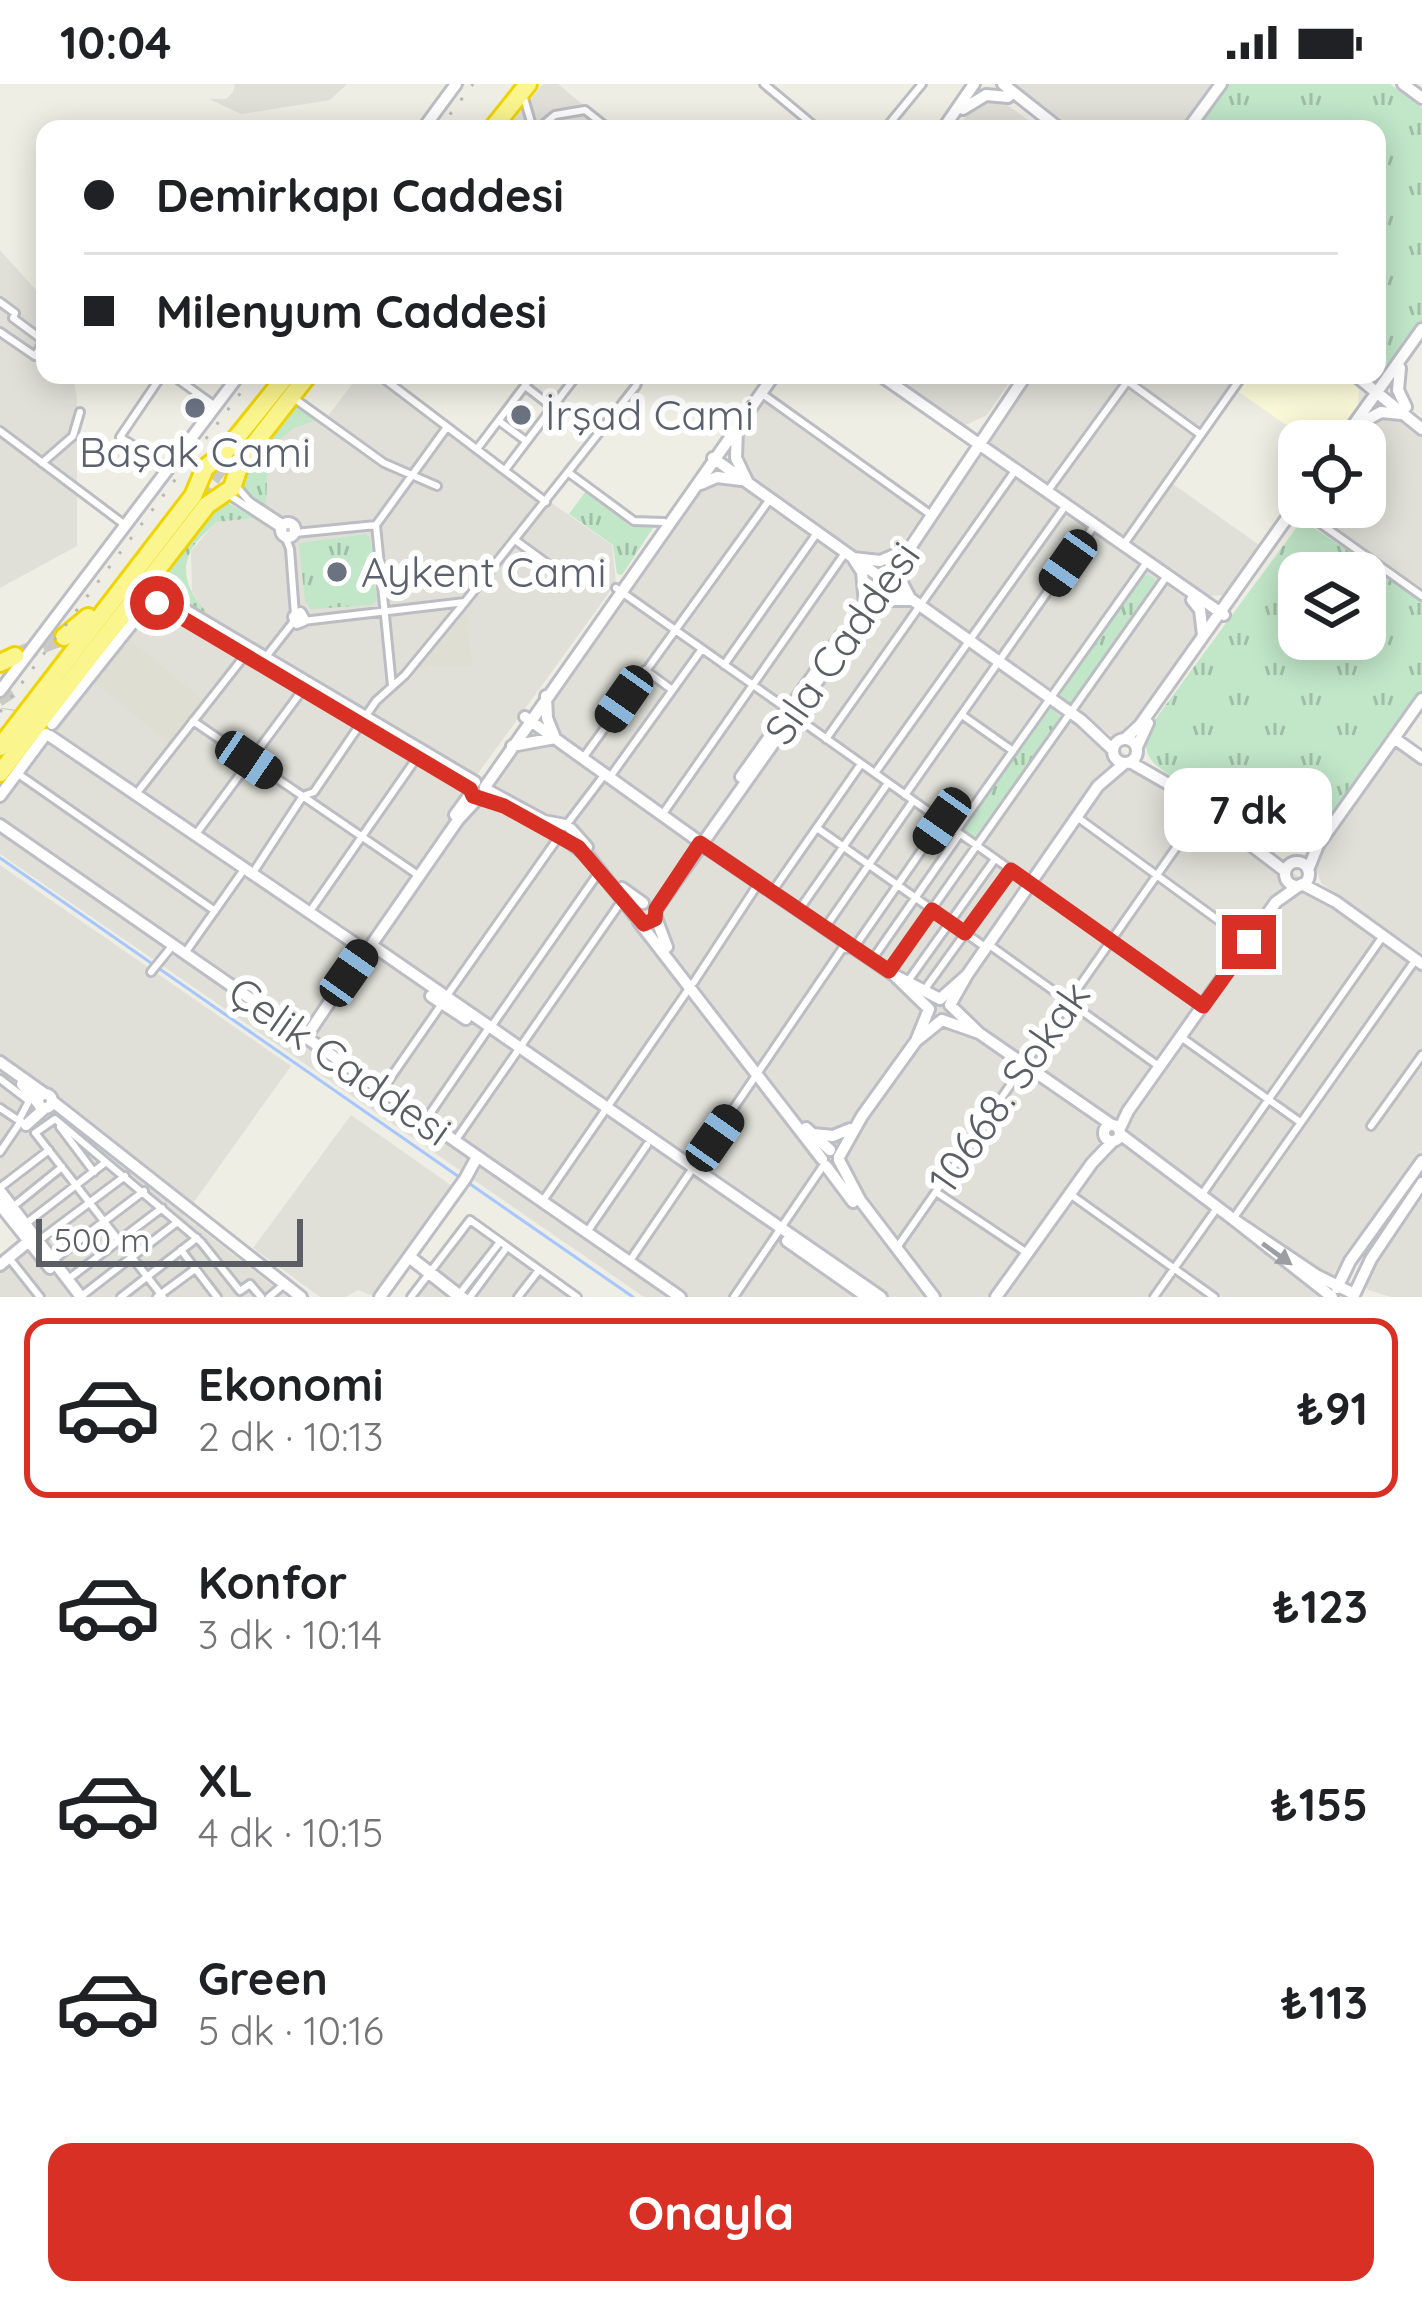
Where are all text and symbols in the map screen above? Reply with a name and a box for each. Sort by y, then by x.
text: 10:04 [60,14,172,70]
text: Demirkapı Caddesi [156,167,564,223]
text: Milenyum Caddesi [156,283,547,339]
place label: İrşad Cami [545,388,754,441]
marker: Başak Cami [182,395,208,421]
marker: İrşad Cami [508,402,534,428]
map controls [1278,420,1386,660]
button: locate [1278,420,1386,528]
place label: Başak Cami [79,425,311,478]
car [1033,523,1103,603]
street label: Sıla Caddesi [752,531,931,754]
place label: Aykent Cami [361,545,606,598]
button: layers [1278,552,1386,660]
marker: Aykent Cami [324,559,350,585]
route start [130,576,184,630]
car [589,659,659,739]
car [209,725,289,795]
callout: 7 dk [1165,768,1333,852]
car [907,781,977,861]
text: 7 dk [1208,785,1288,834]
route end [1222,915,1276,969]
car [314,933,384,1013]
street label: Çelik Caddesi [219,964,462,1157]
street label: 10668. Sokak [916,970,1101,1203]
car [680,1098,750,1178]
scale bar [36,1213,303,1266]
text: 500 m [54,1219,150,1260]
one-way arrow [1261,1242,1293,1266]
icon: car [54,1354,162,1462]
text: Ekonomi [198,1356,383,1412]
text: ₺91 [1296,1380,1368,1436]
text: 2 dk · 10:13 [198,1412,383,1461]
icon: car [54,1552,162,1660]
text: Konfor [198,1554,347,1610]
text: ₺123 [1272,1578,1368,1634]
text: 3 dk · 10:14 [198,1610,382,1659]
icon: car [54,1750,162,1858]
text: XL [198,1752,253,1808]
text: ₺155 [1270,1776,1368,1832]
text: 4 dk · 10:15 [198,1808,383,1857]
icon: car [54,1948,162,2056]
text: Green [198,1950,328,2006]
text: ₺113 [1280,1974,1368,2030]
text: 5 dk · 10:16 [198,2006,384,2055]
button: Onayla [48,2143,1374,2281]

